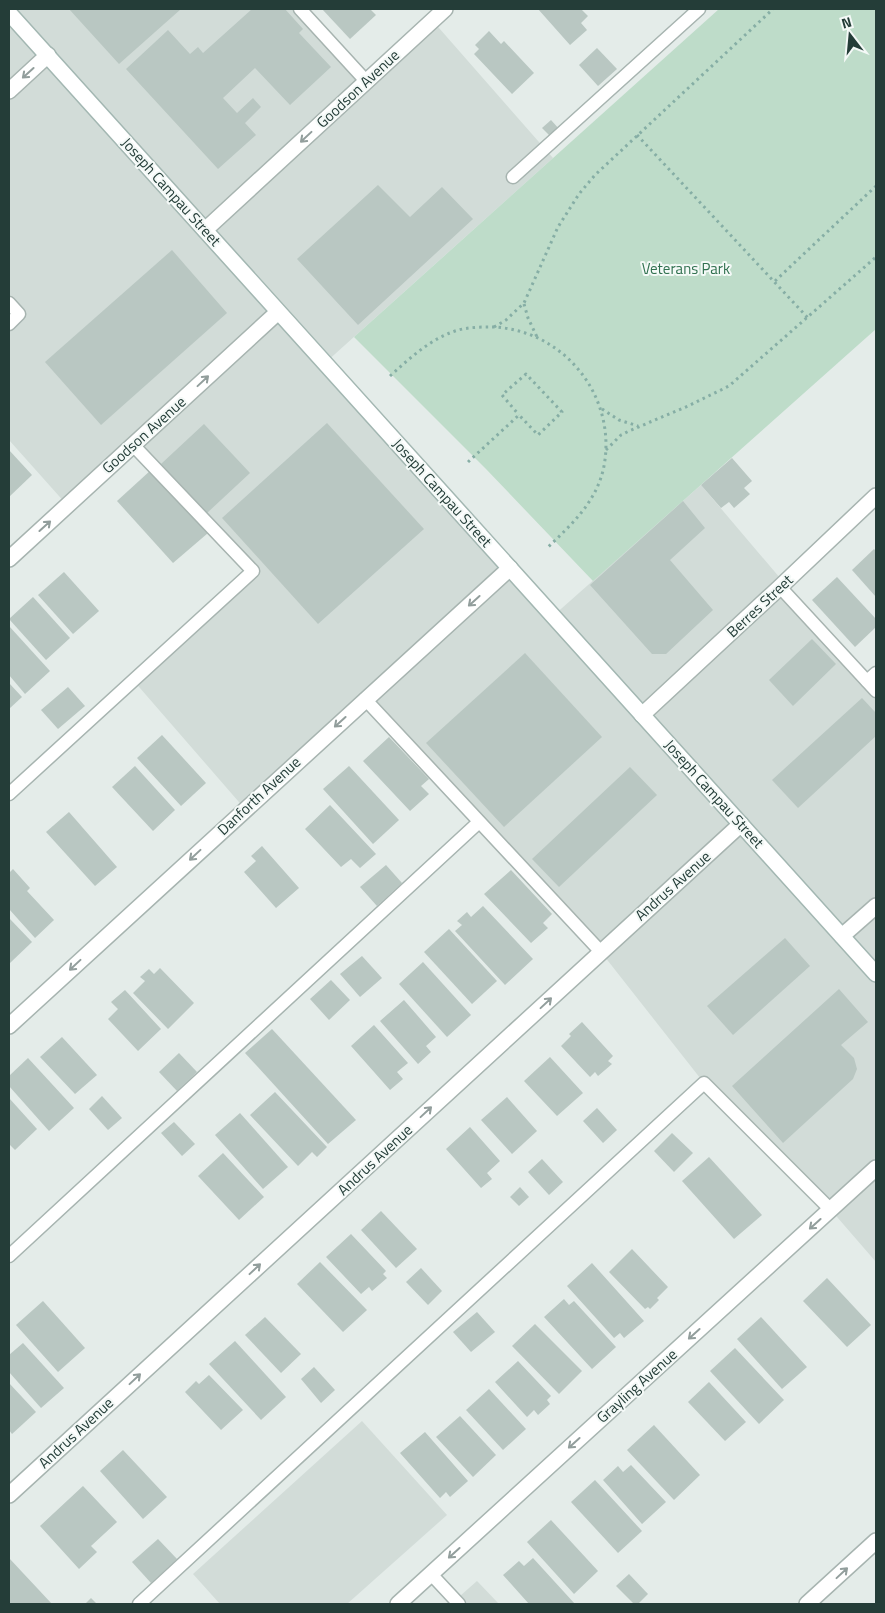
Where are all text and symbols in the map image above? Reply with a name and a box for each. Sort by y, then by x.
north arrow [825,10,875,60]
text: N [839,11,854,33]
street label: Goodson Avenue [311,44,404,133]
one-way arrow [22,67,35,79]
one-way arrow [300,131,312,143]
street label: Joseph Campau Street [116,132,227,252]
park label: Veterans Park [642,257,730,280]
one-way arrow [197,375,210,387]
street label: Goodson Avenue [97,391,191,479]
street label: Joseph Campau Street [387,433,498,553]
one-way arrow [38,520,51,532]
street label: Berres Street [721,568,799,643]
one-way arrow [467,595,480,607]
one-way arrow [334,716,347,728]
street label: Joseph Campau Street [659,734,770,854]
street label: Danforth Avenue [212,751,306,840]
street label: Andrus Avenue [630,845,716,926]
one-way arrow [188,849,201,861]
one-way arrow [69,959,81,971]
one-way arrow [539,997,552,1008]
one-way arrow [420,1106,433,1118]
street label: Andrus Avenue [332,1119,417,1201]
one-way arrow [808,1218,821,1230]
one-way arrow [248,1264,261,1275]
one-way arrow [688,1328,701,1340]
street label: Grayling Avenue [591,1343,682,1428]
one-way arrow [129,1373,141,1385]
street label: Andrus Avenue [33,1392,118,1474]
one-way arrow [568,1437,581,1449]
one-way arrow [448,1547,461,1559]
one-way arrow [835,1567,848,1578]

